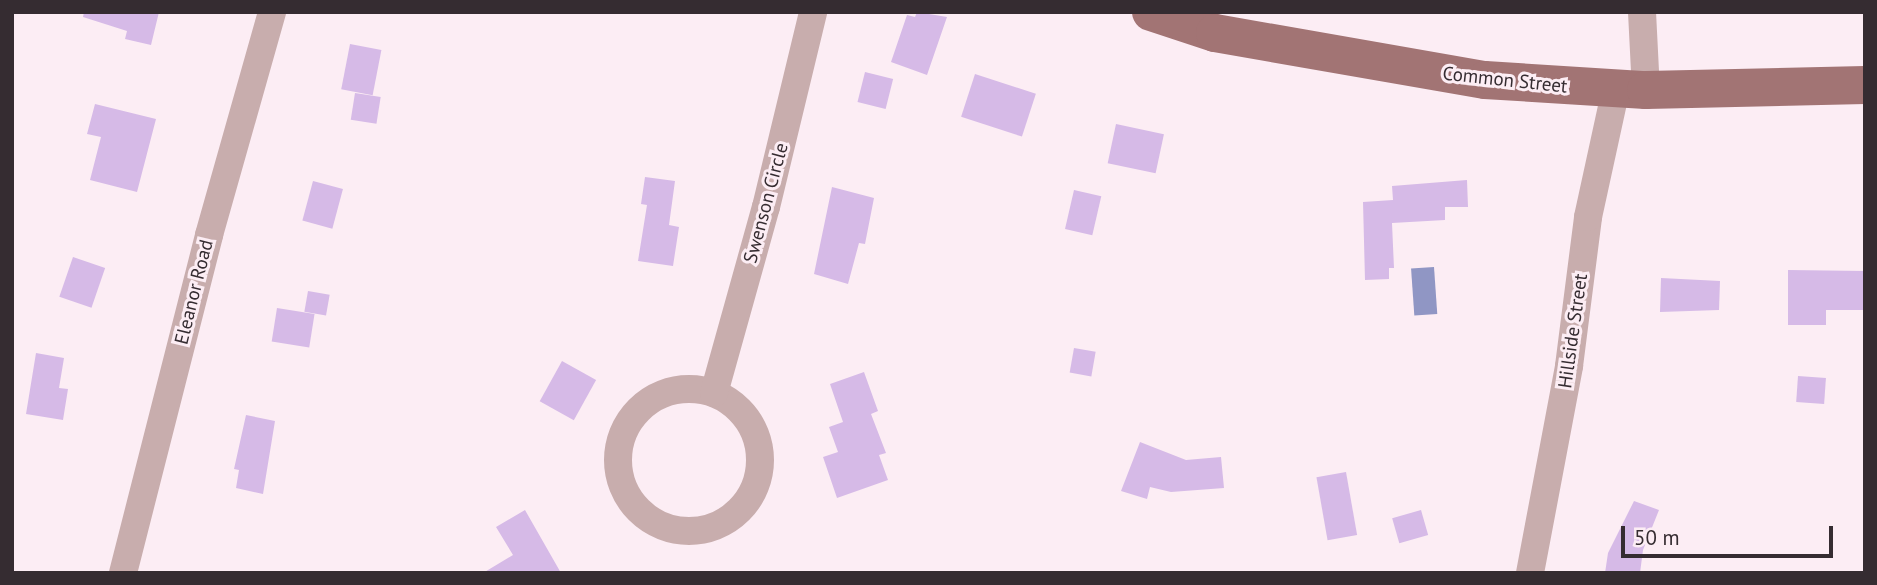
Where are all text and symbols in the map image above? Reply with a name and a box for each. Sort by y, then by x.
street label: Common Street [1441,62,1569,98]
street label: Swenson Circle [739,140,793,266]
street label: Eleanor Road [170,237,218,347]
street label: Hillside Street [1554,272,1592,390]
scale bar [1625,512,1837,556]
text: 50 m [1634,524,1680,551]

